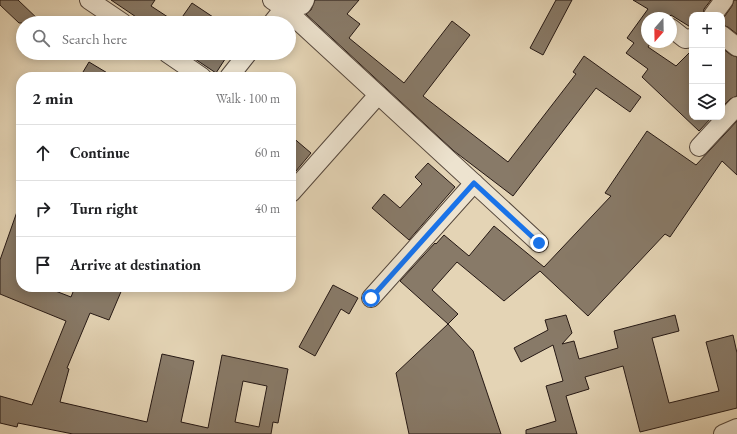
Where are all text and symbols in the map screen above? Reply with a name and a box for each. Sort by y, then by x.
north arrow [641,12,677,48]
map controls [689,12,725,120]
button: + [689,12,725,48]
search box [16,16,296,60]
icon: search [30,27,52,49]
text: Search here [62,29,127,48]
button: − [689,48,725,84]
button: layers [689,84,725,120]
text: 2 min [32,87,73,109]
text: Walk · 100 m [216,90,280,107]
icon: ahead [32,142,54,164]
text: Continue [70,143,130,162]
text: 60 m [255,144,280,161]
icon: right [32,198,54,220]
text: Turn right [70,199,138,218]
text: 40 m [255,200,280,217]
route end [530,234,548,252]
icon: arrive [32,254,54,276]
text: Arrive at destination [70,255,201,274]
route start [362,289,380,307]

